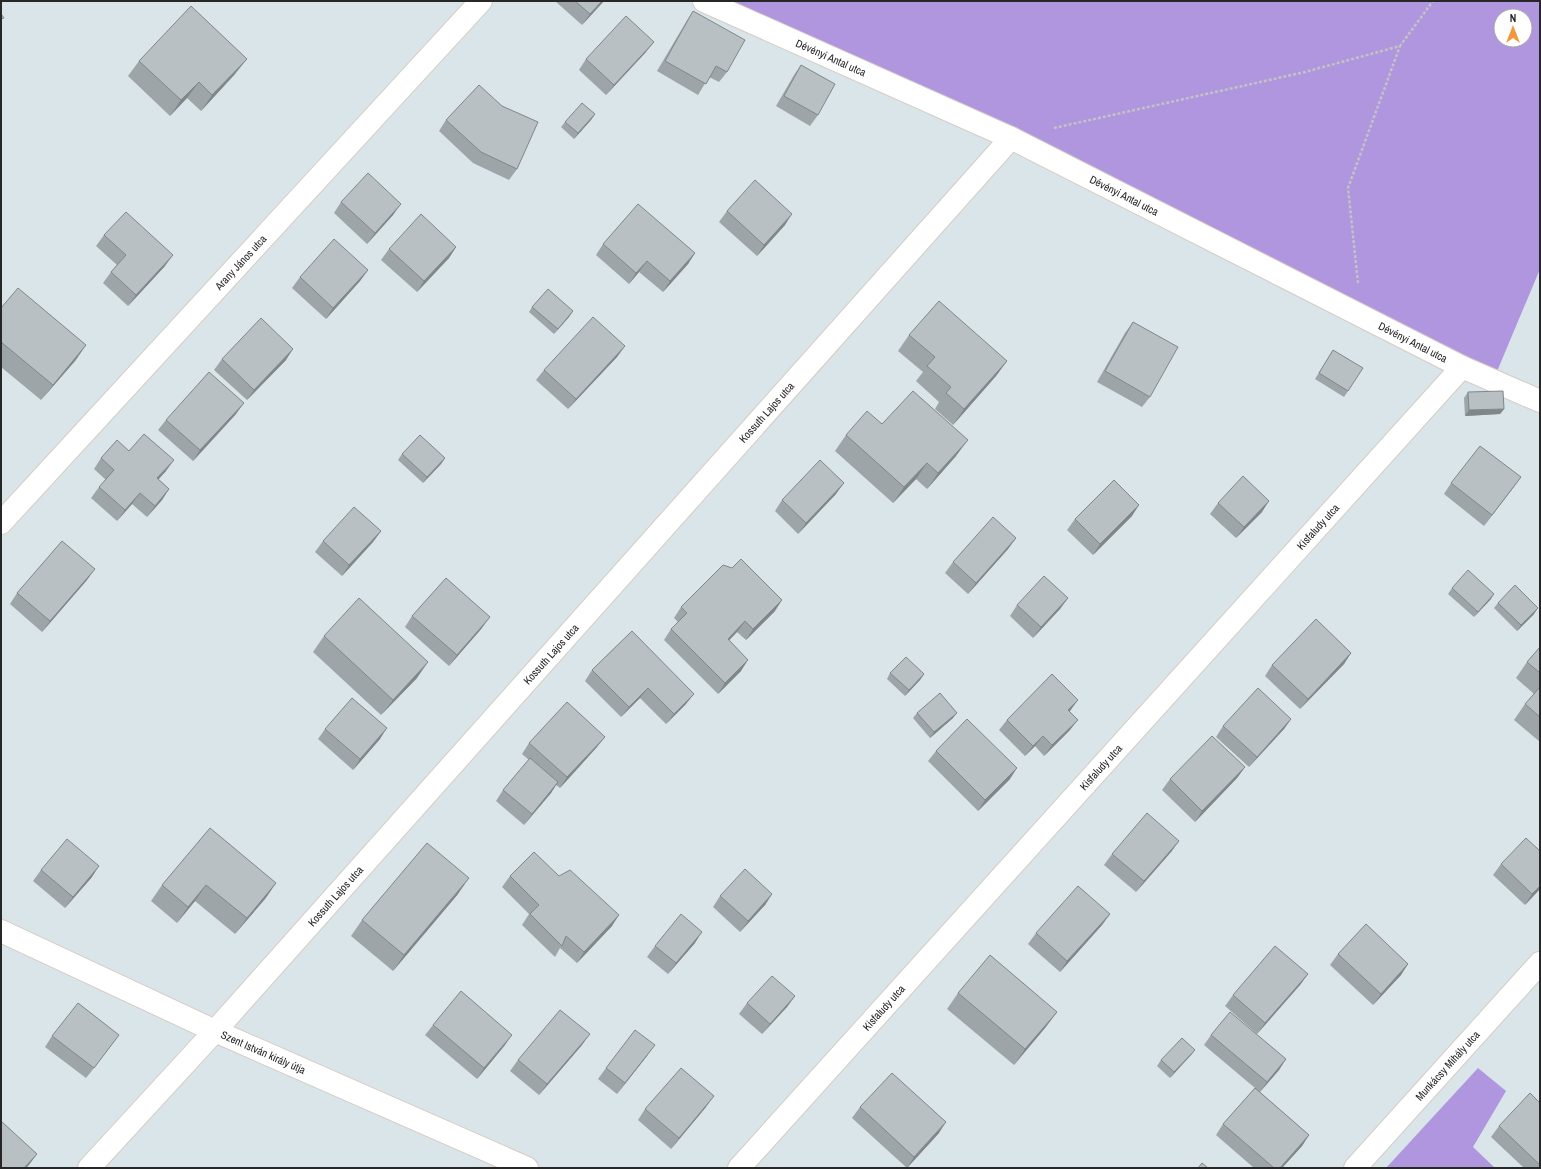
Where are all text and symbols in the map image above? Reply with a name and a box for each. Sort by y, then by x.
north arrow [1493,8,1533,48]
text: N [1510,11,1516,25]
street label: Dévényi Antal utca [794,36,868,79]
street label: Dévényi Antal utca [1087,172,1161,219]
street label: Arany János utca [211,232,269,294]
street label: Dévényi Antal utca [1376,319,1450,365]
street label: Kossuth Lajos utca [736,379,797,445]
street label: Kisfaludy utca [1294,501,1342,552]
street label: Kossuth Lajos utca [520,621,582,687]
street label: Kisfaludy utca [1077,741,1125,793]
street label: Kossuth Lajos utca [305,863,366,929]
street label: Kisfaludy utca [859,982,908,1033]
street label: Szent István király útja [219,1028,308,1077]
street label: Munkácsy Mihály utca [1412,1028,1483,1103]

